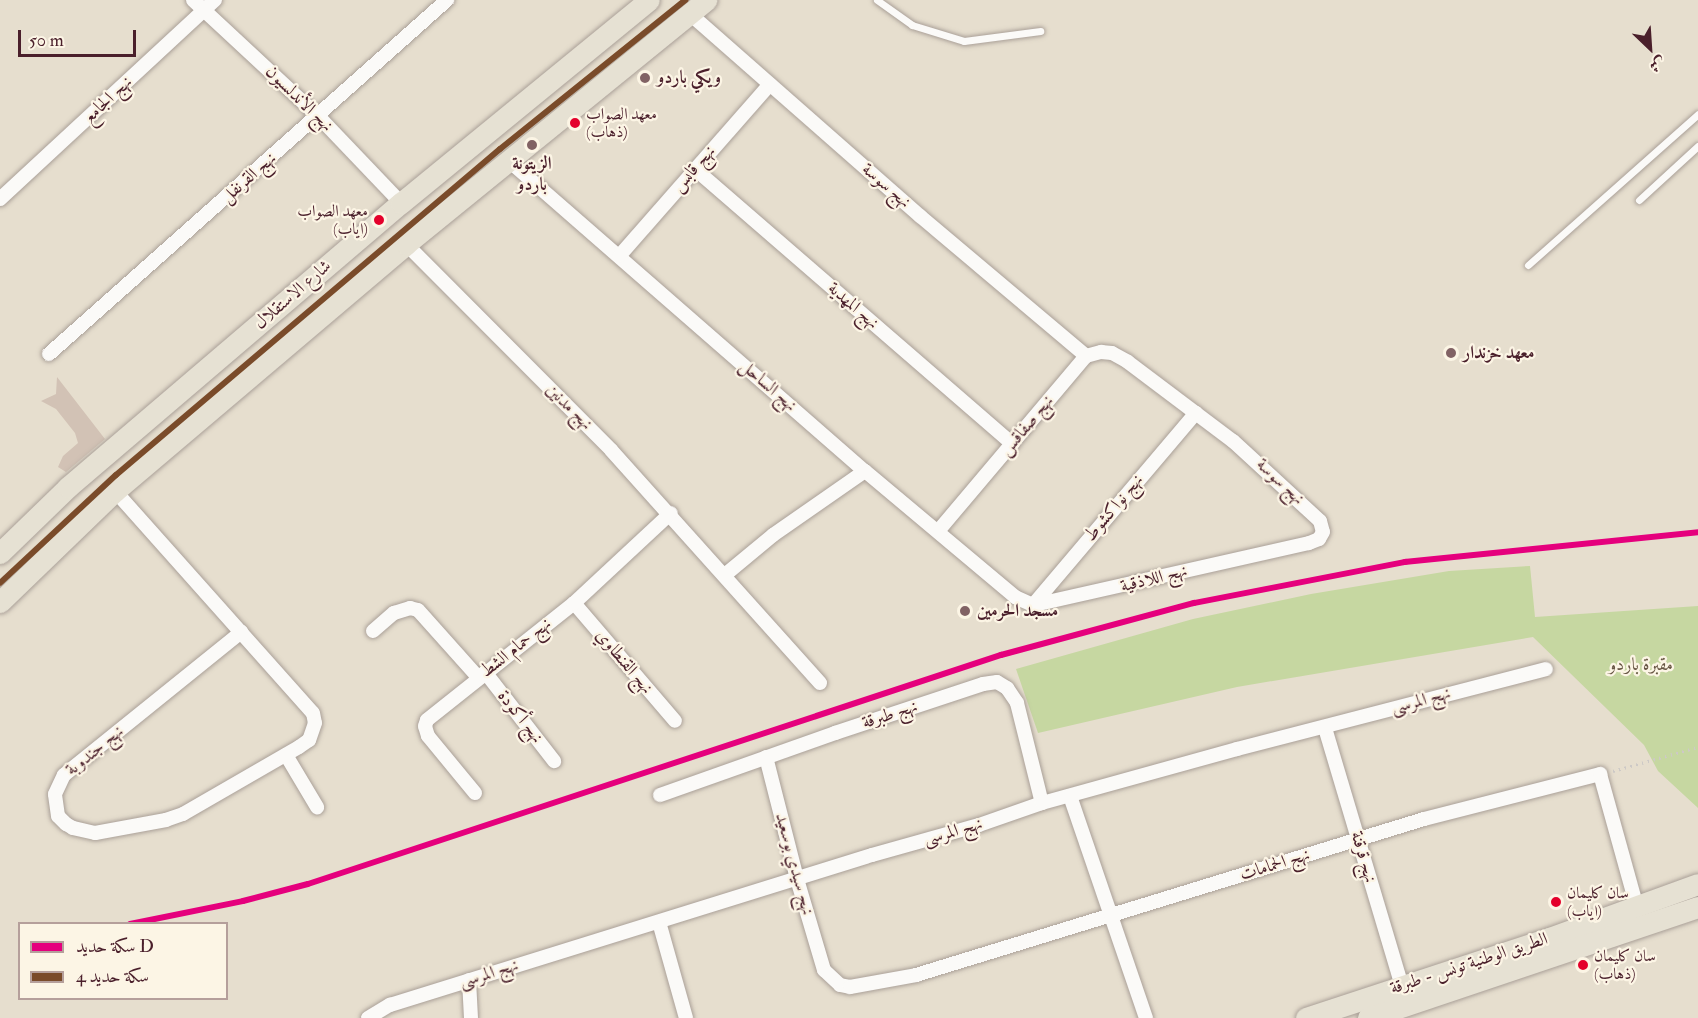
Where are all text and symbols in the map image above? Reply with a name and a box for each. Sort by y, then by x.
scale bar [21,18,140,56]
north arrow [1620,18,1680,78]
text: 50 m [29,29,64,52]
text: ش [1646,52,1669,77]
street label: نهج الأندلسيون [260,61,338,137]
place label: ويكي باردو [657,67,721,89]
marker: ويكي باردو [638,71,652,85]
street label: نهج الجامع [79,72,137,128]
place label: معهد الصواب (ذهاب) [586,104,657,142]
marker: معهد الصواب (ذهاب) [569,117,581,129]
marker: الزيتونة باردو [525,138,539,152]
street label: نهج قابس [667,141,721,197]
street label: نهج القرنفل [217,148,281,208]
place label: الزيتونة باردو [512,154,552,196]
street label: نهج سوسة [857,159,915,213]
place label: معهد الصواب (إياب) [297,201,368,239]
marker: معهد الصواب (إياب) [373,214,385,226]
street label: شارع الاستقلال [250,256,336,334]
street label: نهج المهدية [823,278,883,334]
place label: معهد خزندار [1463,342,1534,364]
marker: معهد خزندار [1444,346,1458,360]
street label: نهج الساحل [735,355,801,417]
street label: نهج مدنين [541,379,597,435]
street label: نهج صفاقس [995,391,1059,461]
street label: نهج سوسة [1251,454,1309,510]
street label: نهج نواكشوط [1080,470,1148,546]
street label: نهج اللاذقية [1118,560,1190,598]
place label: مسجد الحرمين [977,600,1058,622]
marker: مسجد الحرمين [958,604,972,618]
street label: نهج حمام الشط [476,613,556,683]
street label: نهج القنطاوي [591,625,657,699]
park label: مقبرة باردو [1609,654,1673,676]
street label: نهج المرسى [1389,683,1453,719]
street label: نهج أكودة [492,686,548,748]
street label: نهج طبرقة [860,696,920,734]
street label: نهج جندوبة [62,721,128,781]
street label: نهج سيدي بوسعيد [770,811,818,917]
street label: نهج المرسى [921,813,985,851]
street label: نهج قرقنة [1345,829,1381,885]
street label: نهج الحمامات [1237,844,1313,886]
place label: سان كليمان (إياب) [1567,883,1629,921]
marker: سان كليمان (إياب) [1550,896,1562,908]
legend [18,922,228,1000]
street label: الطريق الوطنية تونس - طبرقة [1387,928,1551,1000]
text: سكة حديد D [76,935,154,958]
place label: سان كليمان (ذهاب) [1594,946,1656,984]
street label: نهج المرسى [457,955,521,993]
marker: سان كليمان (ذهاب) [1577,959,1589,971]
text: سكة حديد 4 [76,965,149,988]

